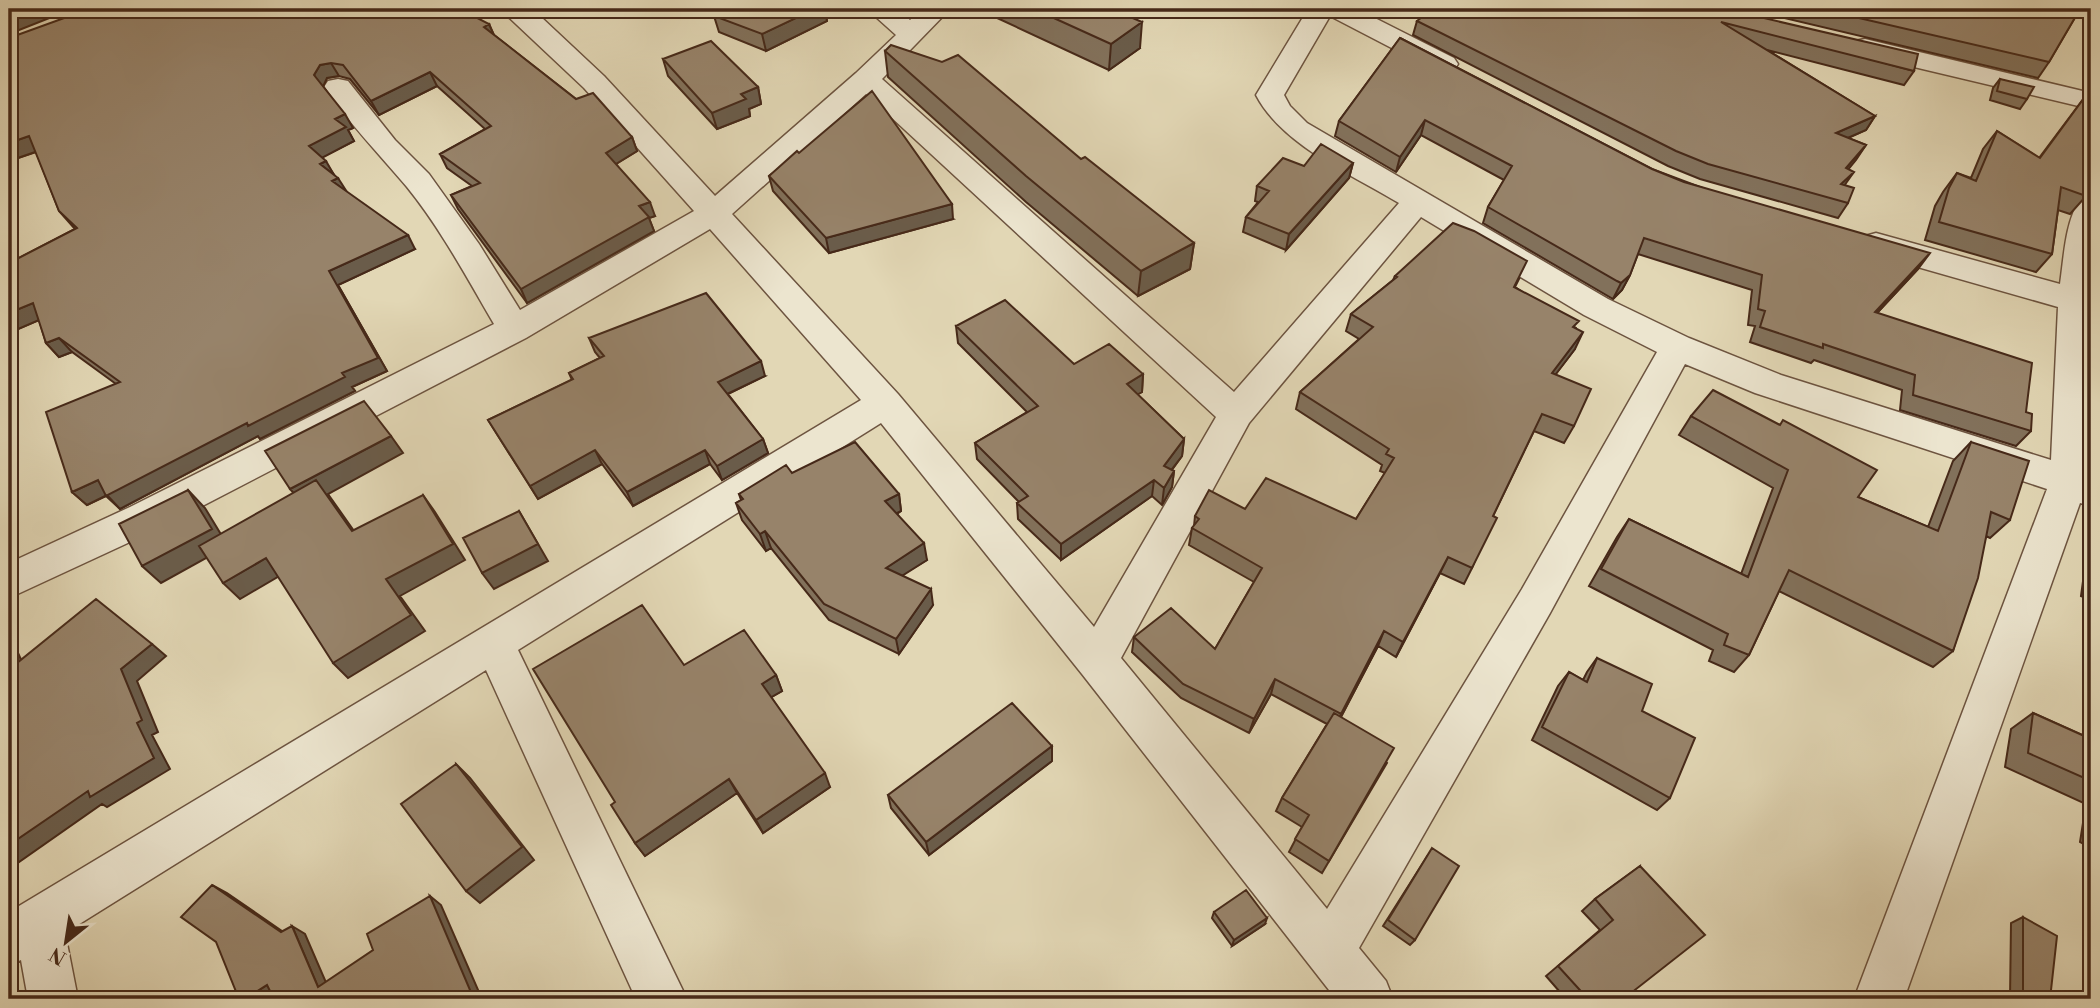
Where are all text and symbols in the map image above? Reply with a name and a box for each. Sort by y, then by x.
north arrow [32,906,102,976]
text: N [45,942,71,970]

